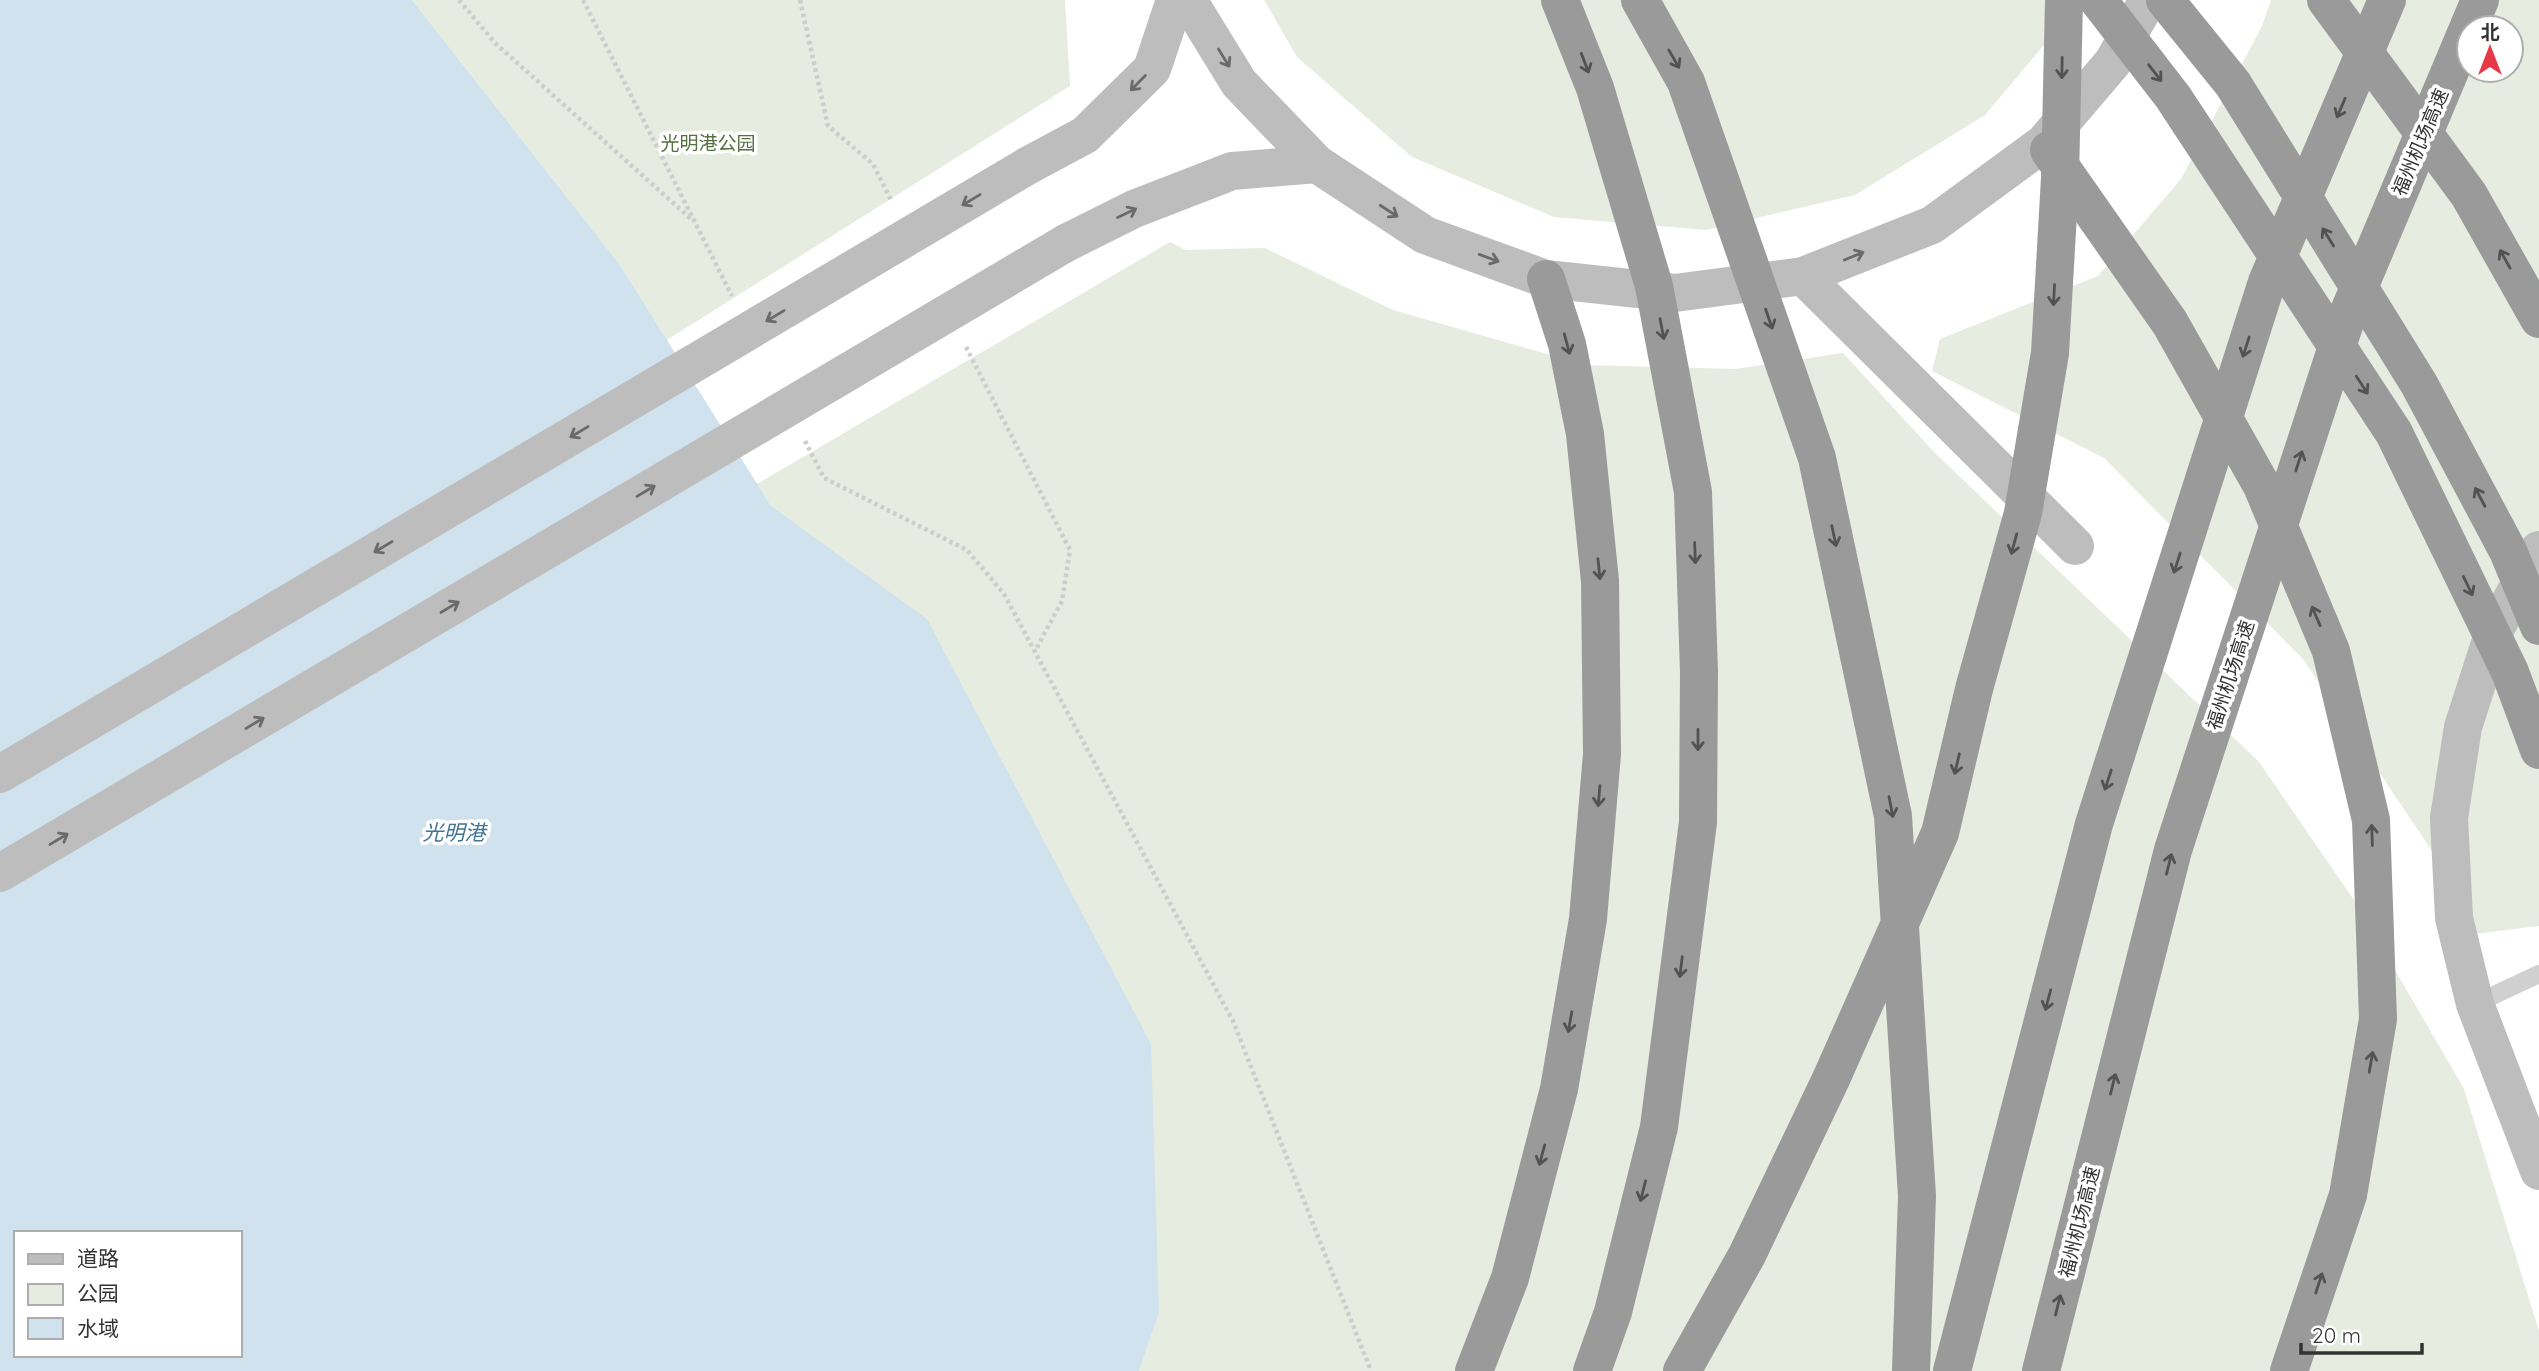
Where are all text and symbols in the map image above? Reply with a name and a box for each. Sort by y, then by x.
north arrow [2455,14,2525,84]
text: 北 [2480,20,2500,44]
one-way arrow [1217,48,1231,68]
one-way arrow [1667,49,1681,69]
one-way arrow [1580,52,1593,74]
one-way arrow [2055,56,2069,79]
one-way arrow [2147,64,2163,82]
one-way arrow [1129,74,1146,91]
street label: 福州机场高速 [2387,85,2453,199]
one-way arrow [2334,97,2347,118]
park label: 光明港公园 [660,131,756,155]
one-way arrow [961,193,981,207]
one-way arrow [1378,204,1398,218]
one-way arrow [1116,205,1137,219]
one-way arrow [2321,228,2335,248]
one-way arrow [1843,248,1865,261]
one-way arrow [2498,250,2512,270]
one-way arrow [1478,253,1500,266]
one-way arrow [2047,284,2060,307]
one-way arrow [1764,307,1776,329]
one-way arrow [765,309,785,323]
one-way arrow [1656,317,1670,340]
one-way arrow [1561,332,1574,355]
one-way arrow [2239,335,2251,357]
one-way arrow [2355,375,2369,394]
one-way arrow [569,425,589,439]
one-way arrow [2294,450,2307,472]
one-way arrow [636,484,656,498]
one-way arrow [2473,488,2487,508]
one-way arrow [1827,524,1841,547]
one-way arrow [2007,532,2020,555]
one-way arrow [373,541,393,555]
one-way arrow [1688,542,1702,565]
one-way arrow [2170,552,2182,574]
one-way arrow [1592,557,1605,580]
one-way arrow [2462,575,2475,596]
one-way arrow [440,600,460,614]
one-way arrow [2309,605,2322,627]
street label: 福州机场高速 [2201,617,2259,733]
one-way arrow [244,716,264,730]
one-way arrow [1691,728,1705,751]
one-way arrow [1950,752,1963,775]
one-way arrow [2101,769,2113,791]
one-way arrow [1592,784,1605,807]
one-way arrow [1884,795,1898,818]
water label: 光明港 [423,819,488,845]
one-way arrow [2365,824,2379,847]
one-way arrow [48,831,68,845]
one-way arrow [2163,853,2176,876]
one-way arrow [1675,955,1688,978]
one-way arrow [2041,988,2054,1011]
one-way arrow [1563,1010,1576,1033]
one-way arrow [2365,1051,2378,1074]
one-way arrow [2107,1073,2120,1096]
one-way arrow [1535,1143,1548,1166]
street label: 福州机场高速 [2054,1164,2104,1280]
one-way arrow [1636,1179,1649,1202]
legend [14,1231,242,1357]
text: 道路 [77,1245,119,1271]
one-way arrow [2313,1272,2326,1294]
text: 公园 [77,1280,119,1306]
one-way arrow [2052,1294,2065,1317]
scale bar [2301,1312,2422,1356]
text: 水域 [77,1315,119,1341]
text: 20 m [2312,1322,2361,1348]

